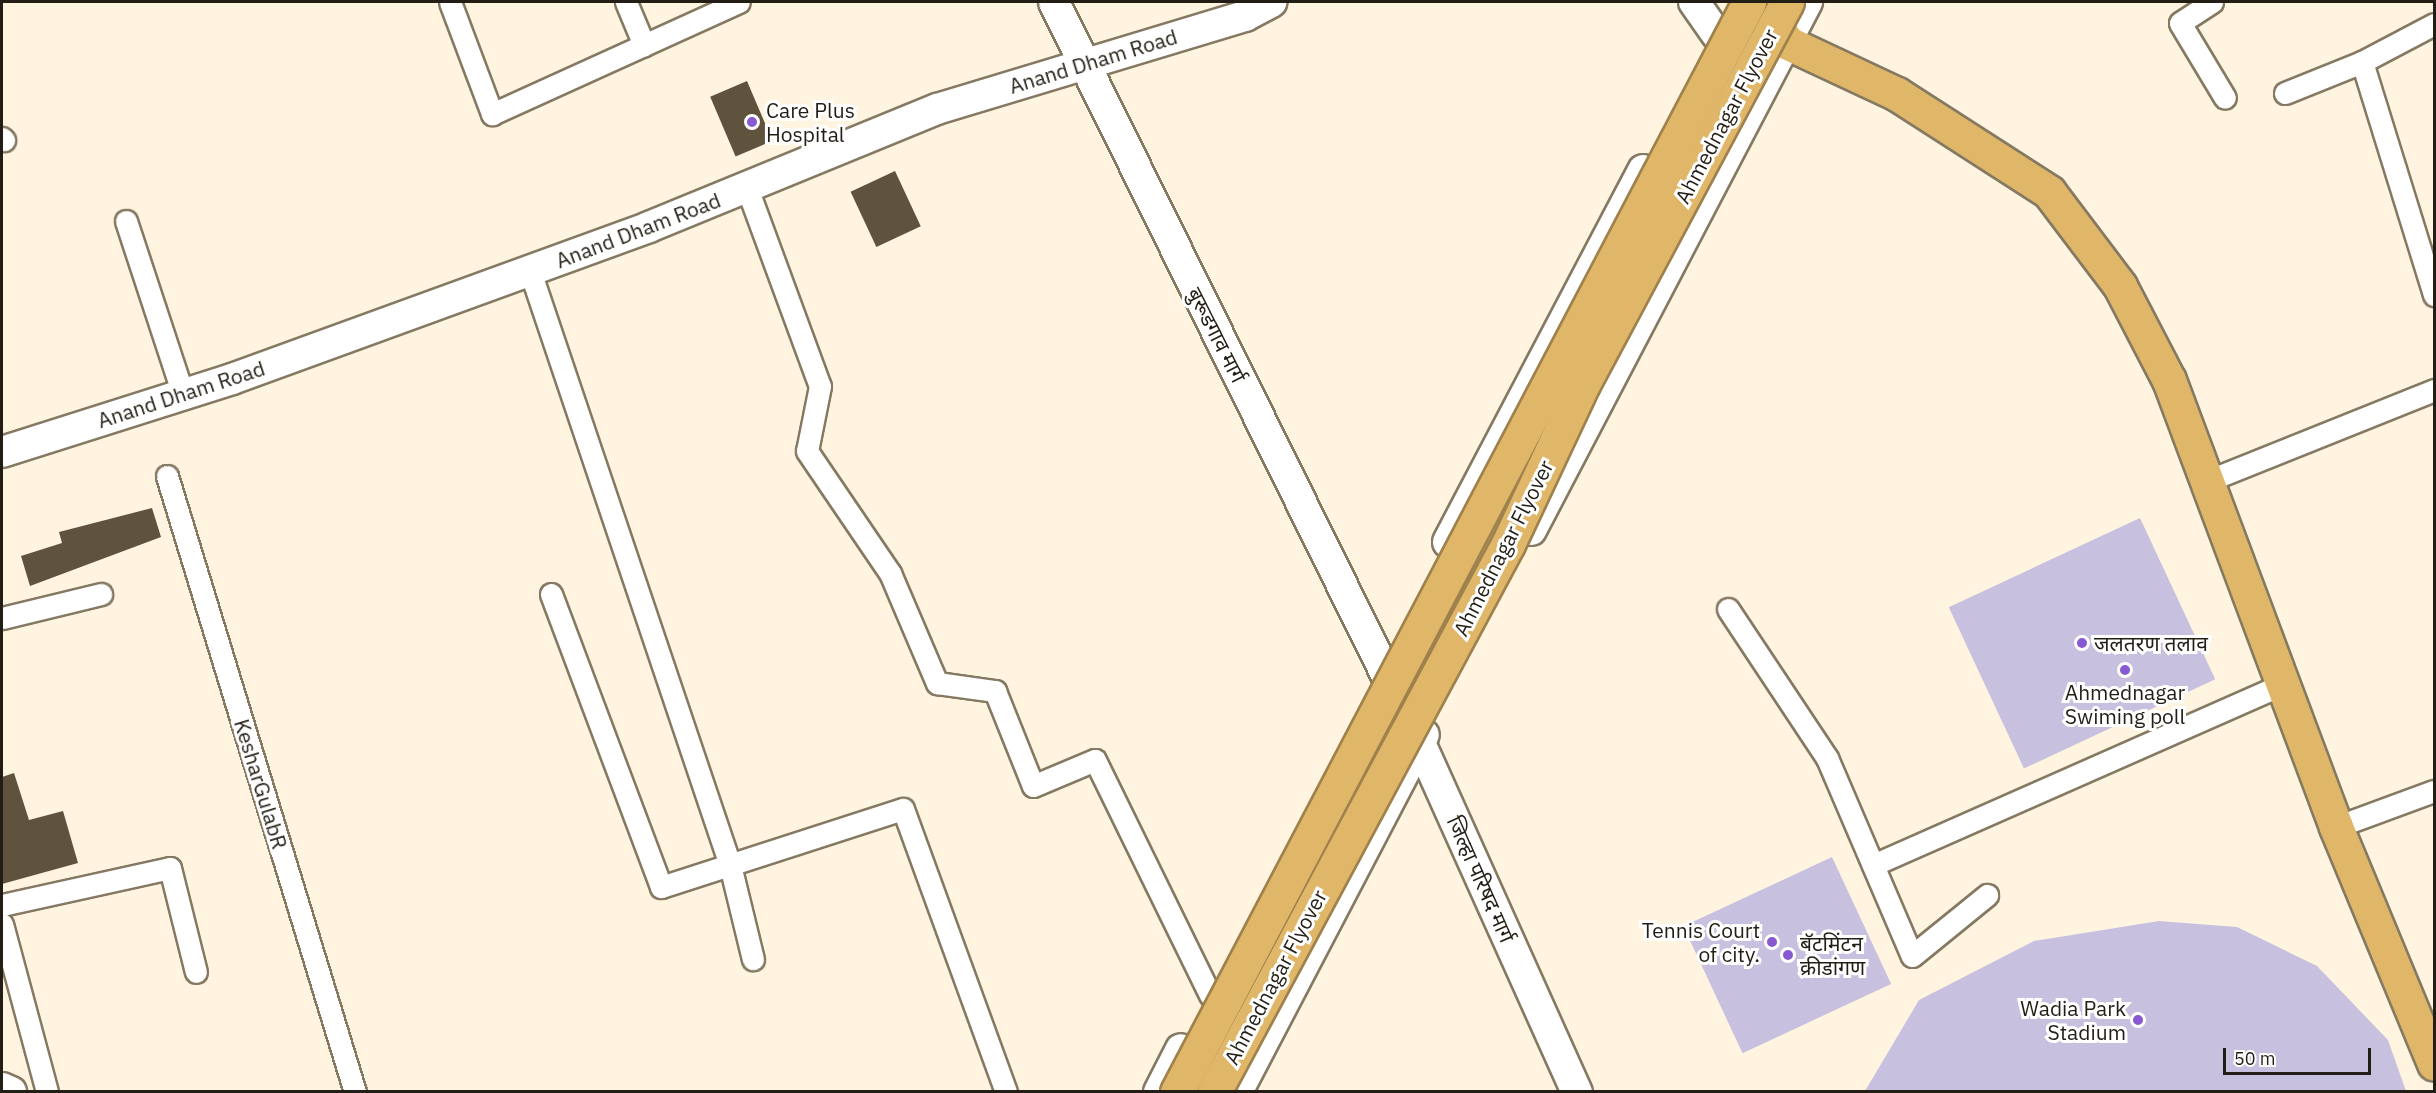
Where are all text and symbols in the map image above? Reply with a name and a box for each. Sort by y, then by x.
street label: Anand Dham Road [1006,23,1180,99]
street label: Ahmednagar Flyover [1669,24,1783,208]
place label: Care Plus Hospital [766,97,855,147]
marker: Care Plus Hospital [743,113,761,131]
street label: Anand Dham Road [552,187,724,273]
street label: बुरूडगाव मार्ग [1182,283,1252,387]
street label: Anand Dham Road [94,355,268,433]
street label: Ahmednagar Flyover [1448,456,1558,640]
place label: जलतरण तलाव [2094,630,2208,656]
marker: जलतरण तलाव [2075,636,2089,650]
marker: Ahmednagar Swiming poll [2118,663,2132,677]
place label: Ahmednagar Swiming poll [2065,679,2185,729]
street label: KesharGulabR [229,716,293,852]
street label: जिल्हा परिषद मार्ग [1442,812,1520,946]
street label: Ahmednagar Flyover [1218,885,1332,1069]
place label: Tennis Court of city. [1642,917,1760,967]
place label: बॅटमिंटन क्रीडांगण [1800,930,1865,980]
marker: Tennis Court of city. [1765,935,1779,949]
marker: बॅटमिंटन क्रीडांगण [1781,948,1795,962]
place label: Wadia Park Stadium [2020,995,2126,1045]
marker: Wadia Park Stadium [2131,1013,2145,1027]
scale bar [2226,1036,2374,1074]
text: 50 m [2234,1047,2276,1070]

